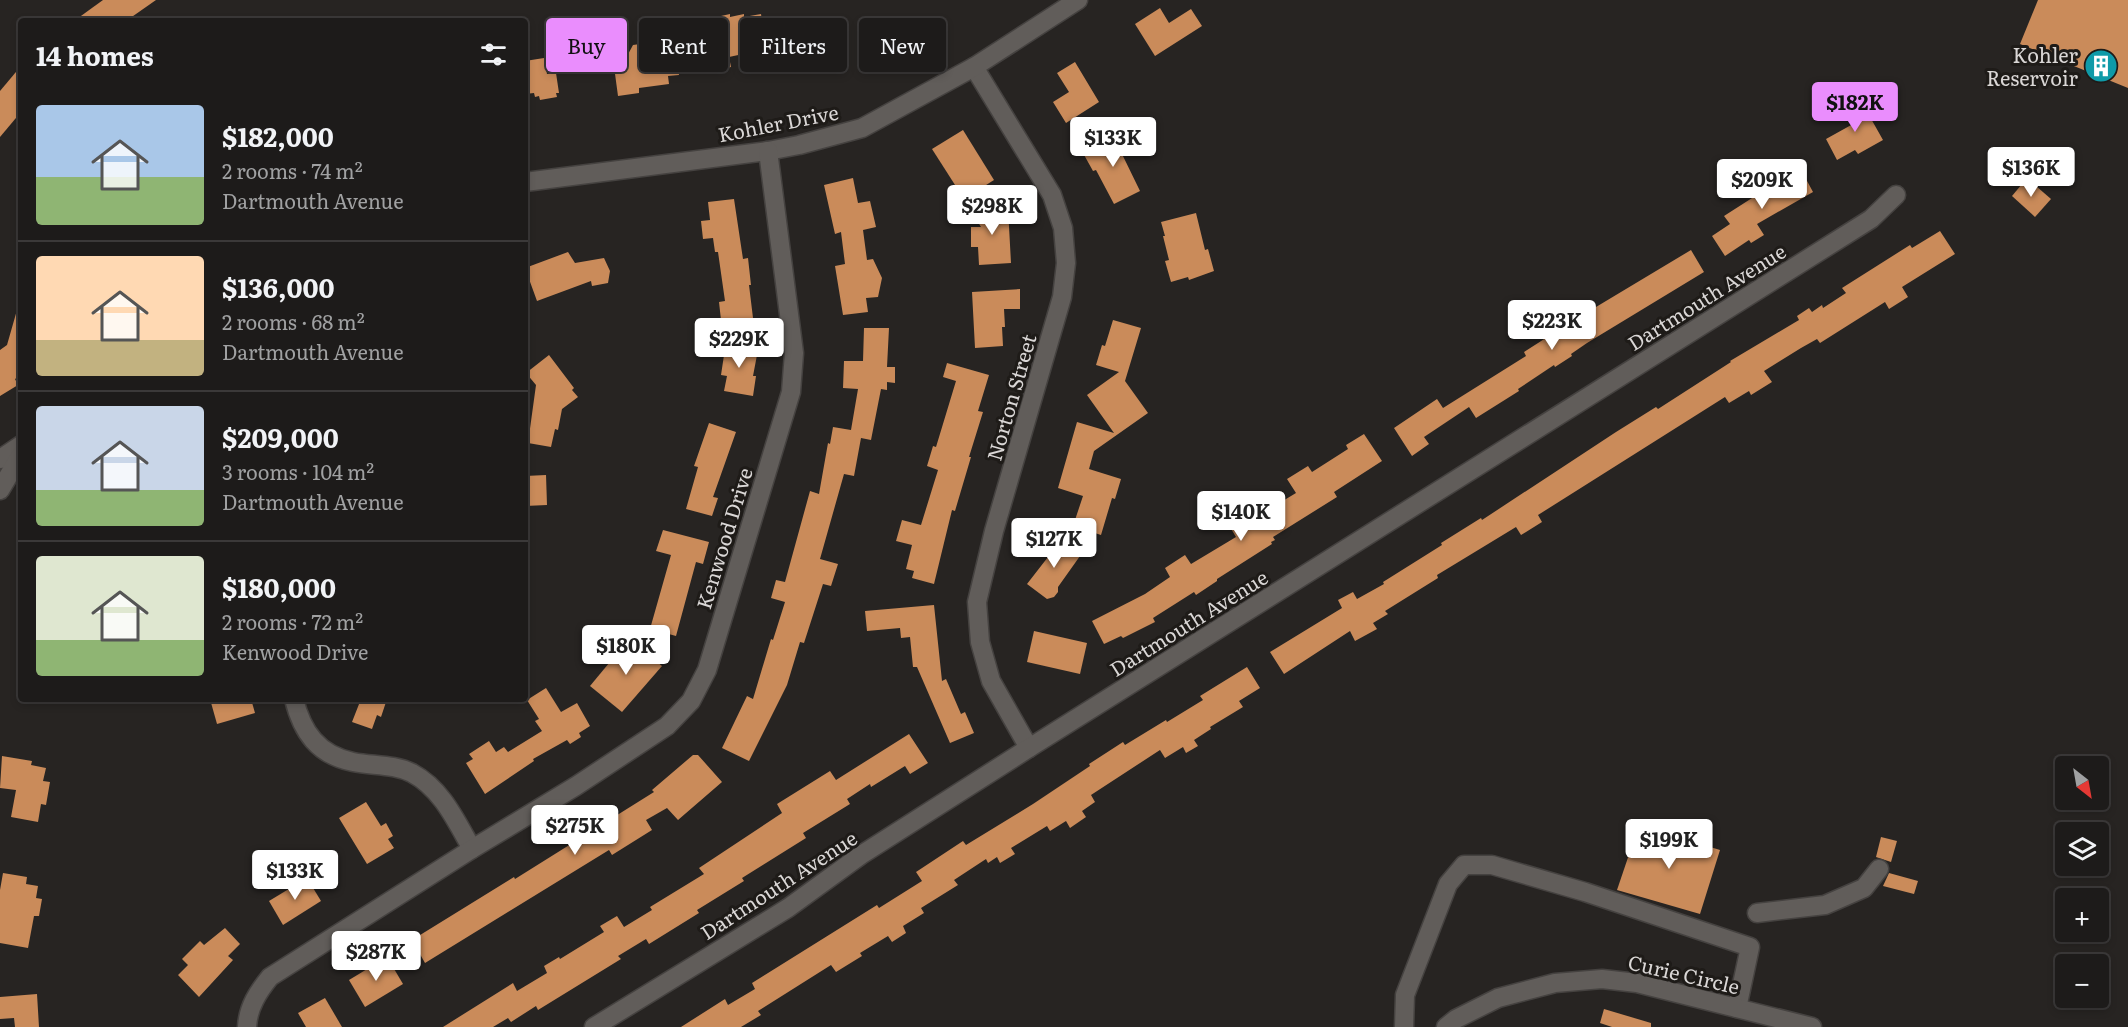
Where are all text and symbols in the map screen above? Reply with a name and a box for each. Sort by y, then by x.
chip: Buy [546,18,627,72]
chip: Rent [639,18,728,72]
chip: Filters [740,18,847,72]
chip: New [859,18,946,72]
text: 14 homes [36,35,154,74]
icon: filters [477,38,510,71]
place label: Kohler Reservoir [1986,39,2079,92]
building icon: Kohler Reservoir [2083,48,2119,84]
pin: $182K [1813,82,1897,133]
text: $182K [1826,86,1884,116]
street label: Kohler Drive [715,96,841,148]
text: $182,000 [222,116,334,155]
pin: $133K [1071,117,1155,168]
text: $133K [1084,121,1142,151]
icon: home [84,129,156,201]
pin: $136K [1989,147,2073,198]
text: $136K [2002,151,2060,181]
text: 2 rooms · 74 m² [222,155,363,185]
pin: $209K [1720,159,1804,210]
text: $209K [1731,163,1793,193]
text: Dartmouth Avenue [222,185,404,215]
pin: $298K [950,185,1034,236]
text: $298K [961,189,1023,219]
street label: Dartmouth Avenue [1621,235,1791,357]
text: $136,000 [222,267,334,306]
icon: home [84,280,156,352]
pin: $223K [1510,300,1594,351]
text: $223K [1522,304,1582,334]
text: 2 rooms · 68 m² [222,306,365,336]
pin: $229K [697,318,781,369]
text: $229K [709,322,769,352]
street label: Norton Street [978,330,1042,464]
text: Dartmouth Avenue [222,336,404,366]
text: $209,000 [222,417,339,456]
icon: home [84,430,156,502]
text: 3 rooms · 104 m² [222,456,374,486]
street label: Kenwood Drive [687,464,759,612]
text: Dartmouth Avenue [222,486,404,516]
pin: $140K [1199,491,1283,542]
text: $140K [1211,495,1271,525]
pin: $127K [1012,518,1096,569]
text: $127K [1025,522,1083,552]
street label: Dartmouth Avenue [1103,561,1273,683]
text: $180,000 [222,567,336,606]
icon: home [84,580,156,652]
text: 2 rooms · 72 m² [222,606,363,636]
pin: $180K [584,625,668,676]
text: $180K [596,629,656,659]
text: Kenwood Drive [222,636,368,666]
north arrow [2055,756,2109,810]
map controls [2055,756,2109,1008]
pin: $275K [533,805,617,856]
text: $275K [545,809,605,839]
pin: $199K [1627,819,1711,870]
street label: Dartmouth Avenue [694,822,862,946]
button: layers [2055,822,2109,876]
text: $199K [1640,823,1698,853]
pin: $133K [253,850,337,901]
text: $133K [266,854,324,884]
button: + [2055,888,2109,942]
pin: $287K [334,931,418,982]
text: $287K [346,935,406,965]
street label: Curie Circle [1625,946,1743,1000]
button: − [2055,954,2109,1008]

